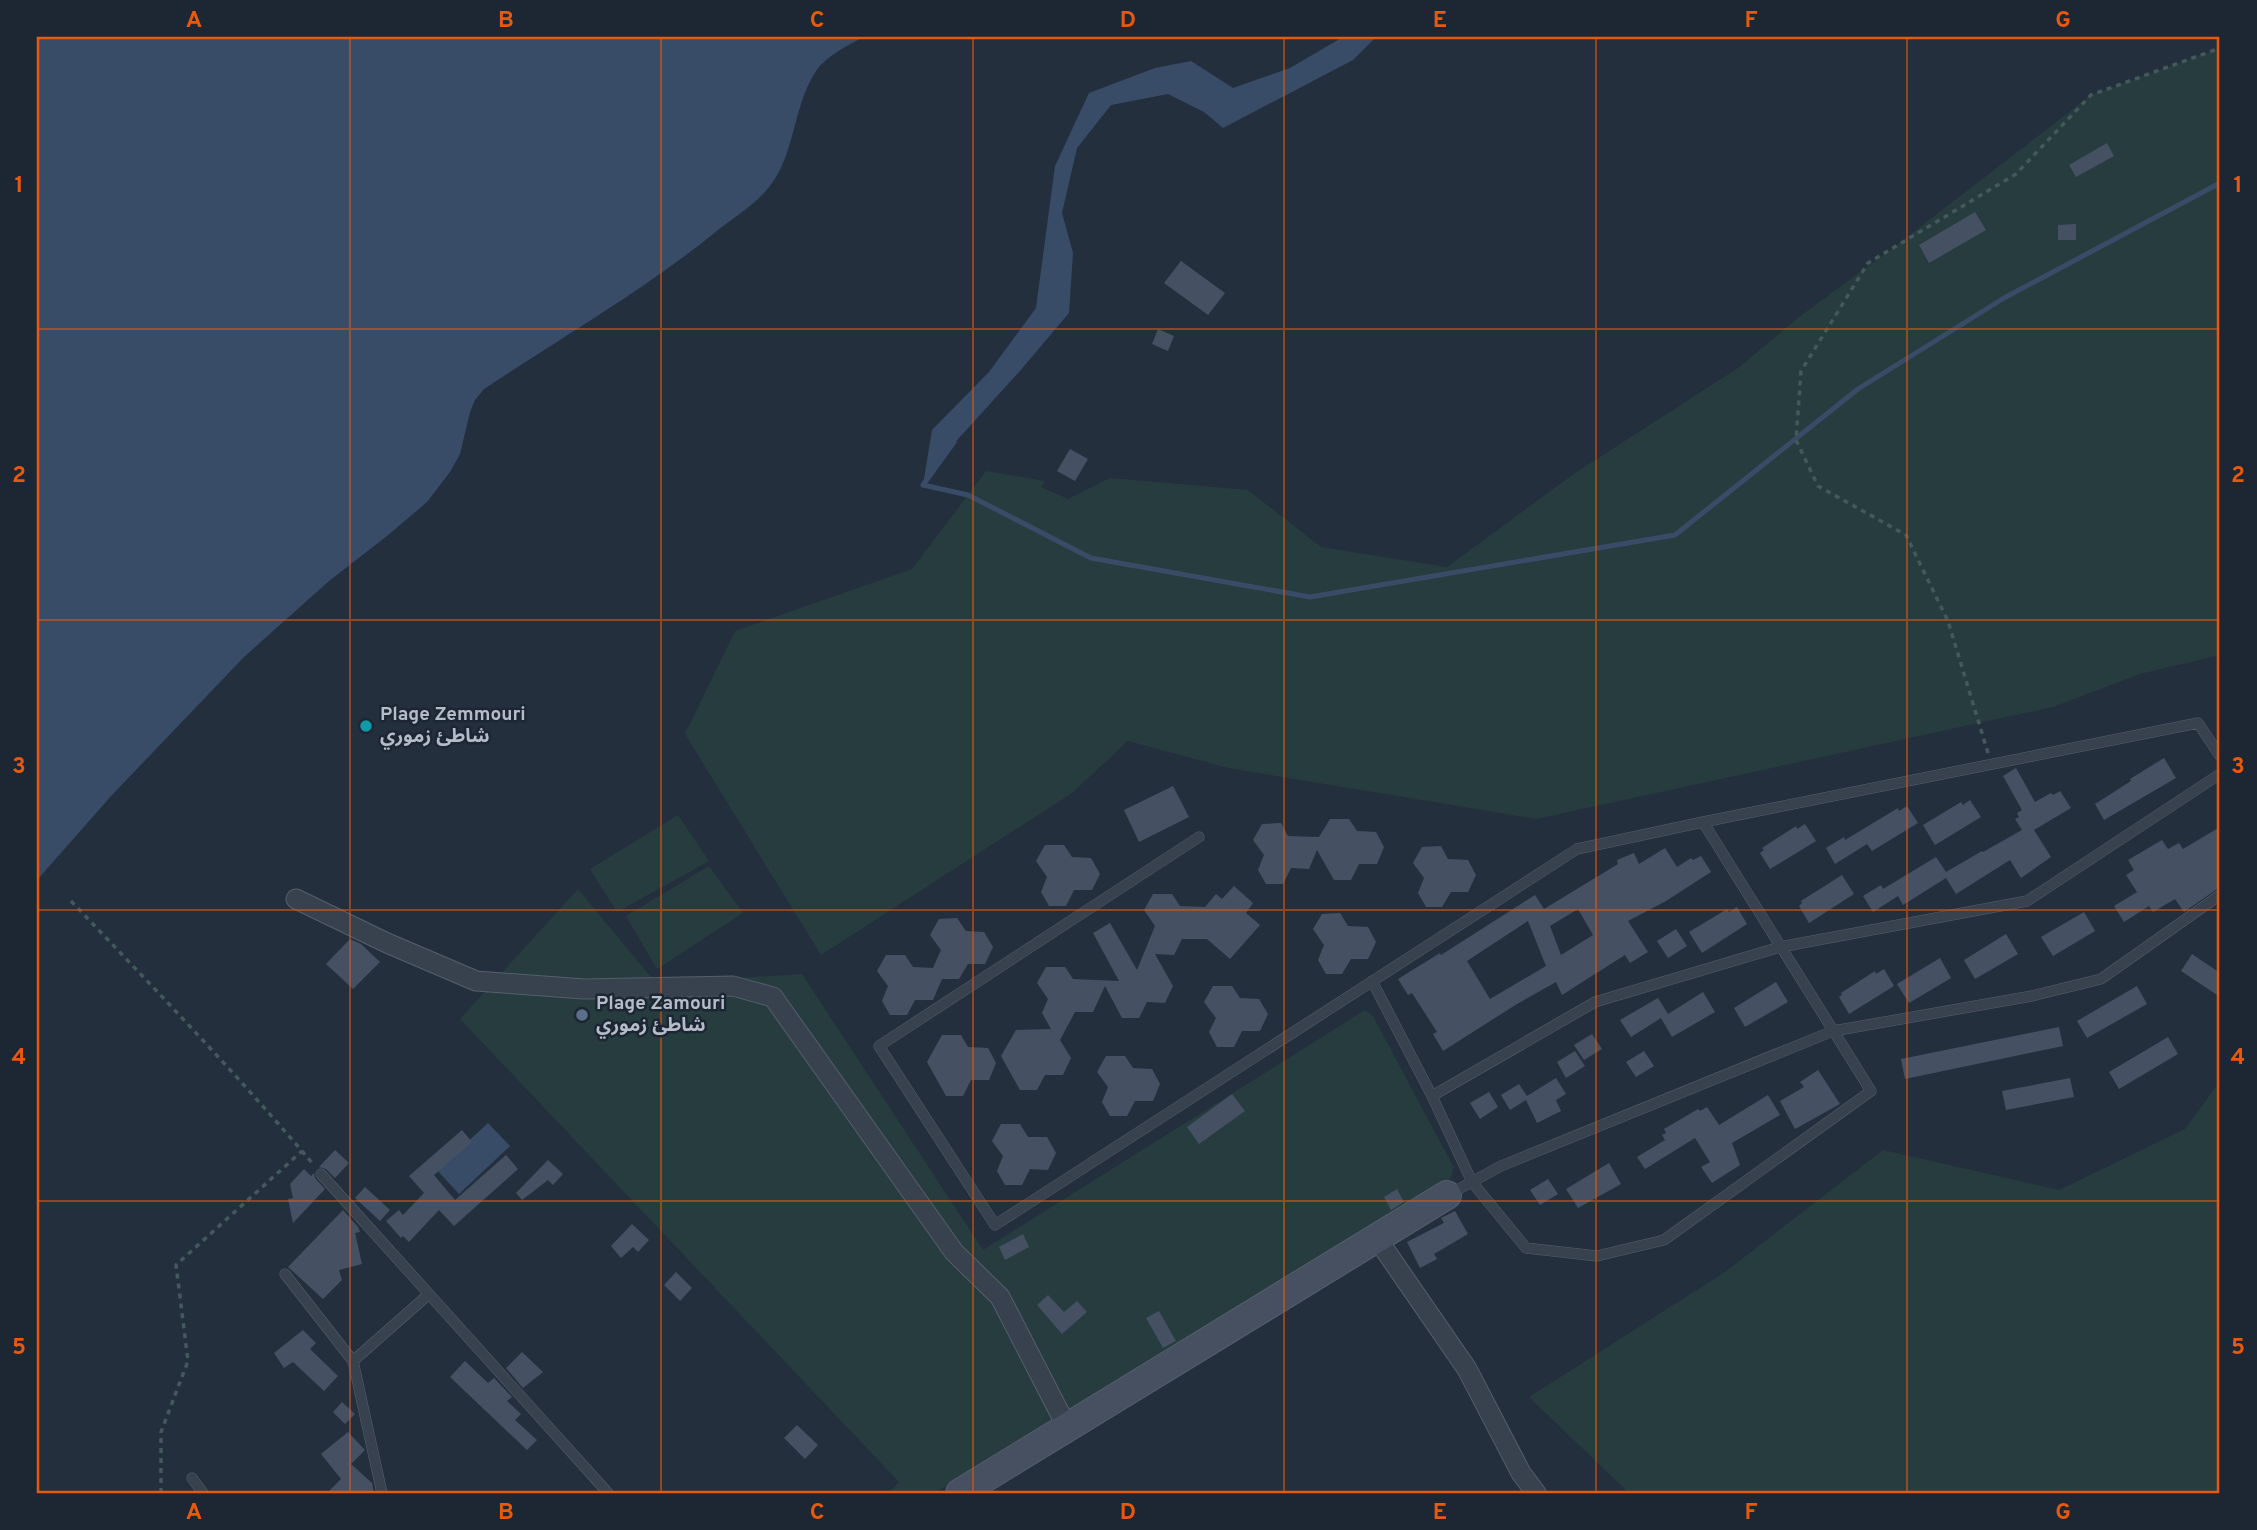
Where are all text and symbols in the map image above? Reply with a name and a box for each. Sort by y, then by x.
text: A [186,7,202,36]
text: B [498,7,514,36]
text: C [810,7,824,36]
text: D [1120,7,1136,36]
text: E [1433,7,1447,36]
text: F [1744,7,1758,36]
text: G [2055,7,2071,36]
text: 1 [14,172,24,201]
text: 1 [2233,172,2243,201]
text: 2 [12,462,26,491]
text: 2 [2231,462,2245,491]
place label: Plage Zemmouri شاطئ زموري [380,703,526,750]
marker: Plage Zemmouri شاطئ زموري [358,718,374,734]
text: 3 [12,753,26,782]
text: 3 [2231,753,2245,782]
place label: Plage Zamouri شاطئ زموري [596,992,725,1039]
marker: Plage Zamouri شاطئ زموري [574,1007,590,1023]
text: 4 [12,1044,26,1073]
text: 4 [2231,1044,2245,1073]
text: 5 [12,1334,26,1363]
text: 5 [2231,1334,2245,1363]
text: A [186,1499,202,1528]
text: B [498,1499,514,1528]
text: C [810,1499,824,1528]
text: D [1120,1499,1136,1528]
text: E [1433,1499,1447,1528]
text: F [1744,1499,1758,1528]
text: G [2055,1499,2071,1528]

